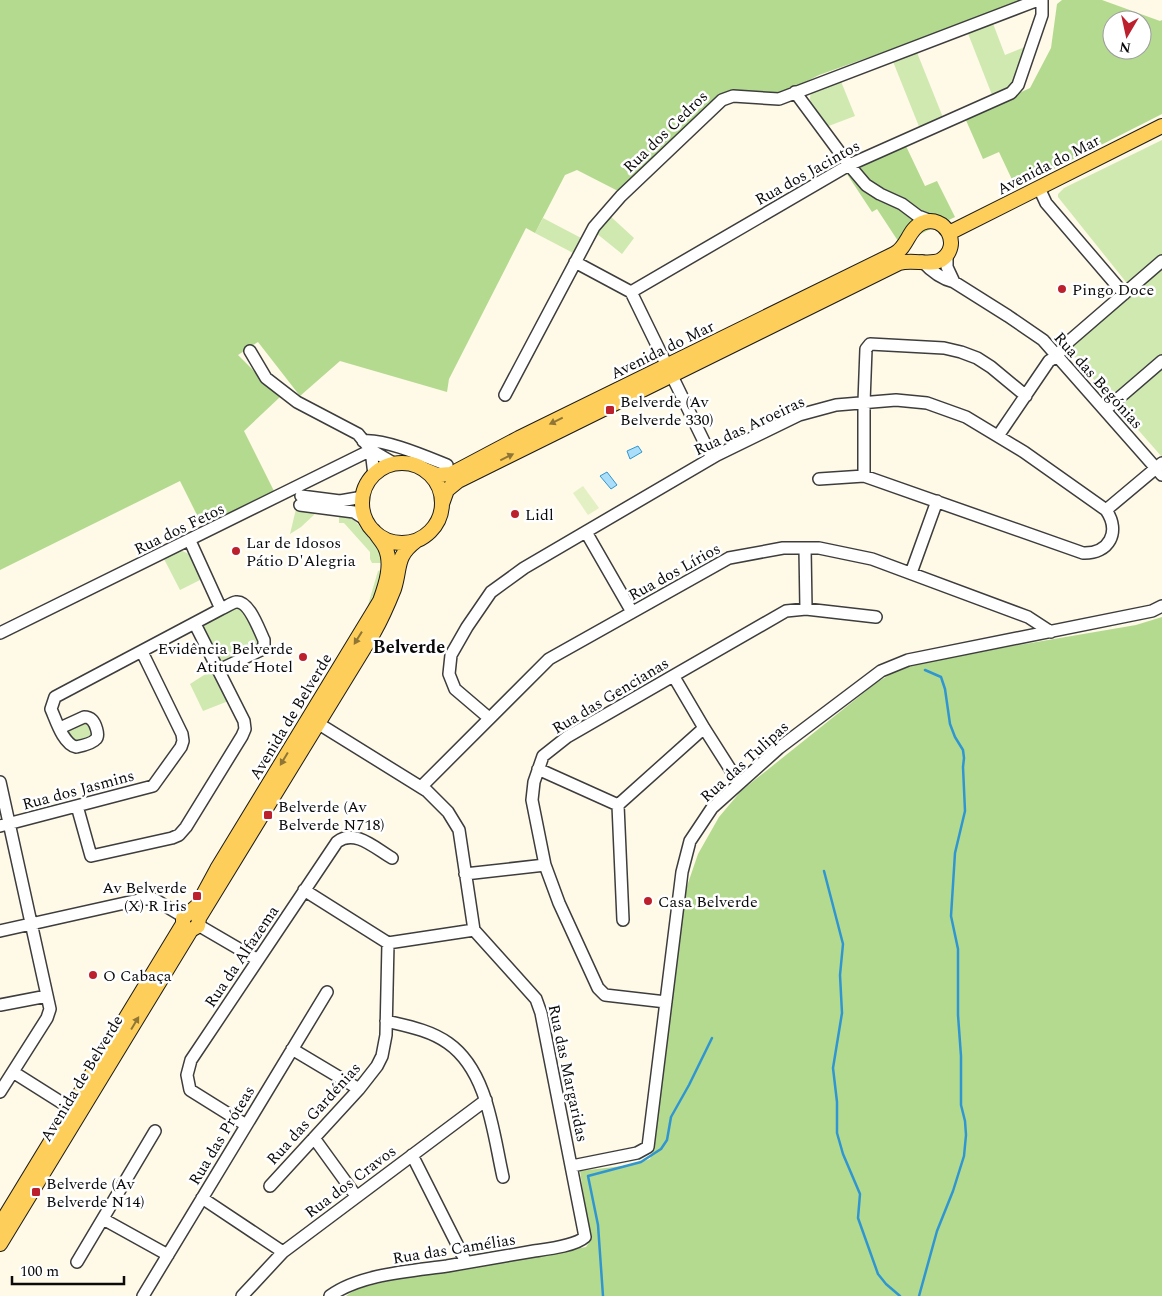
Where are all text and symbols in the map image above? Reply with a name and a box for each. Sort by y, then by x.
north arrow [1102,10,1152,60]
text: N [1118,36,1132,59]
street label: Rua dos Cedros [618,85,714,179]
street label: Avenida do Mar [993,129,1104,201]
street label: Rua dos Jacintos [751,134,864,212]
place label: Pingo Doce [1072,278,1154,302]
marker: Pingo Doce [1056,283,1068,295]
street label: Avenida do Mar [606,314,718,385]
street label: Rua das Begónias [1048,327,1149,435]
place label: Belverde (Av Belverde 330) [620,390,714,432]
street label: Rua das Aroeiras [690,390,809,462]
marker: Belverde (Av Belverde 330) [604,404,616,416]
one-way arrow [548,416,563,425]
one-way arrow [500,453,514,461]
street label: Rua dos Fetos [130,497,229,561]
place label: Lidl [525,503,554,527]
marker: Lidl [509,508,521,520]
place label: Lar de Idosos Pátio D'Alegria [246,531,356,573]
street label: Rua dos Lírios [624,537,725,607]
marker: Lar de Idosos Pátio D'Alegria [230,545,242,557]
one-way arrow [353,632,363,645]
district label: Belverde [373,634,445,661]
place label: Evidência Belverde Atitude Hotel [158,637,293,679]
street label: Avenida de Belverde [243,649,338,784]
marker: Evidência Belverde Atitude Hotel [297,651,309,663]
street label: Rua das Gencianas [547,651,674,740]
street label: Rua das Tulipas [695,715,794,808]
one-way arrow [279,753,288,766]
street label: Rua dos Jasmins [19,763,137,816]
place label: Belverde (Av Belverde N718) [278,795,384,837]
marker: Belverde (Av Belverde N718) [262,809,274,821]
place label: Av Belverde (X) R Iris [102,876,187,918]
marker: Av Belverde (X) R Iris [191,890,203,902]
place label: Casa Belverde [658,890,758,914]
marker: Casa Belverde [642,895,654,907]
street label: Rua da Alfazema [199,901,285,1012]
place label: O Cabaça [103,964,172,988]
marker: O Cabaça [87,969,99,981]
street label: Rua das Margaridas [542,1002,594,1144]
street label: Avenida de Belverde [34,1011,129,1146]
one-way arrow [130,1017,139,1030]
street label: Rua das Gardénias [261,1057,367,1170]
street label: Rua das Próteas [183,1081,261,1190]
street label: Rua dos Cravos [300,1139,401,1224]
place label: Belverde (Av Belverde N14) [46,1172,144,1214]
marker: Belverde (Av Belverde N14) [30,1186,42,1198]
street label: Rua das Camélias [391,1227,517,1271]
scale bar [12,1254,125,1286]
text: 100 m [20,1260,59,1283]

